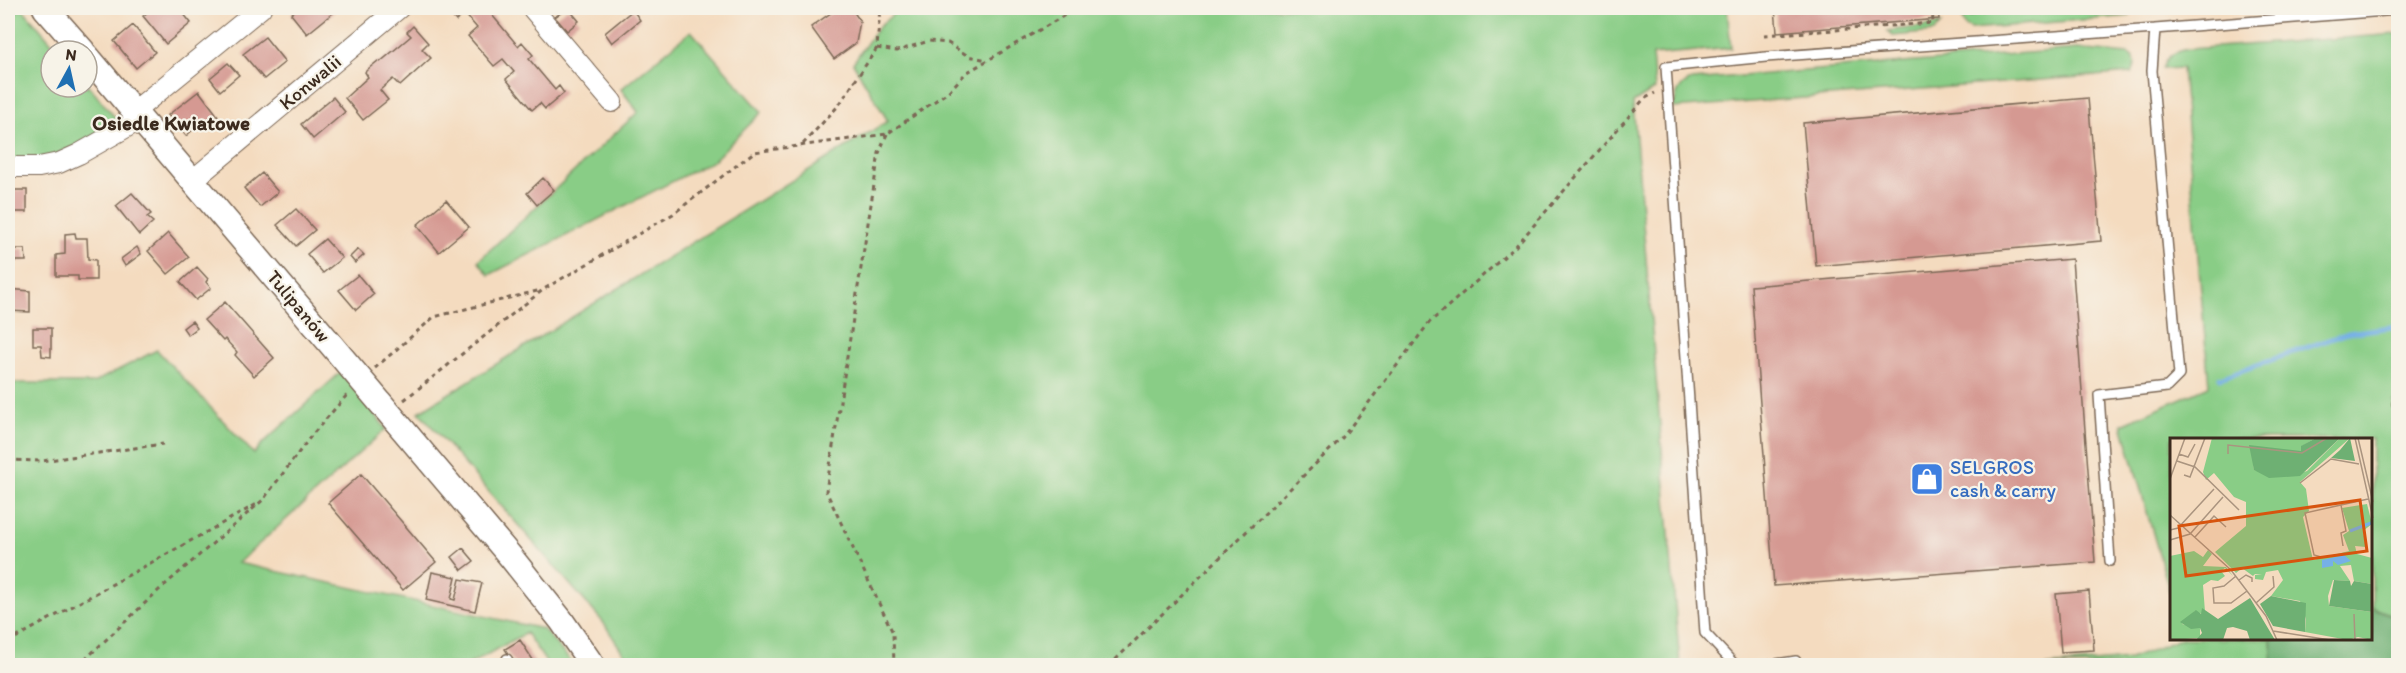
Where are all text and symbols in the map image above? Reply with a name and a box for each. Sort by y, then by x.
north arrow [39,39,99,99]
text: N [64,44,78,65]
street label: Konwalii [274,49,346,115]
district label: Osiedle Kwiatowe [92,110,250,135]
street label: Tulipanów [262,265,336,347]
inset map [2170,438,2373,640]
place label: SELGROS cash & carry [1950,455,2057,502]
shop icon: SELGROS cash & carry [1909,461,1945,497]

